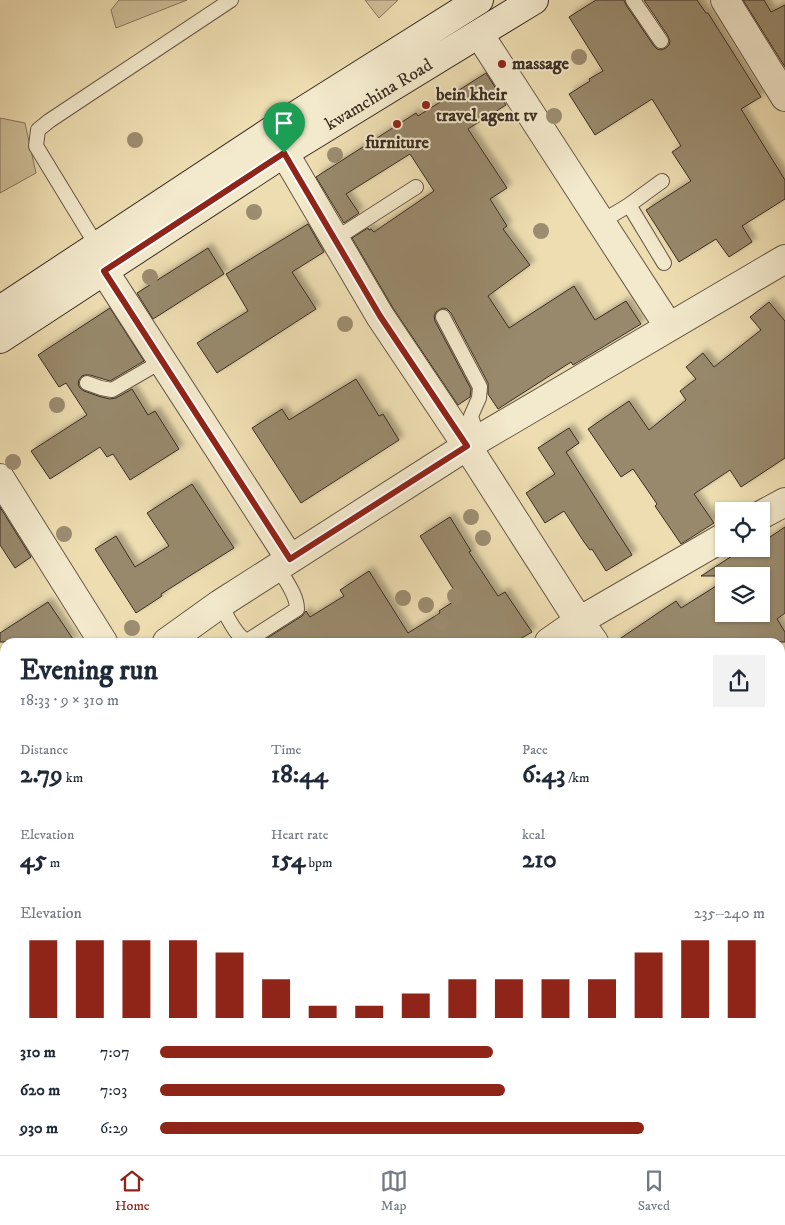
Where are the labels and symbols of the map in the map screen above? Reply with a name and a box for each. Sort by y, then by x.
place label: massage [512,53,570,75]
street label: kwamchina Road [321,54,437,136]
marker: massage [496,58,508,70]
place label: bein kheir travel agent tv [435,84,538,127]
marker: bein kheir travel agent tv [420,99,432,111]
pin [263,102,305,153]
marker: furniture [391,118,403,130]
place label: furniture [364,132,429,154]

